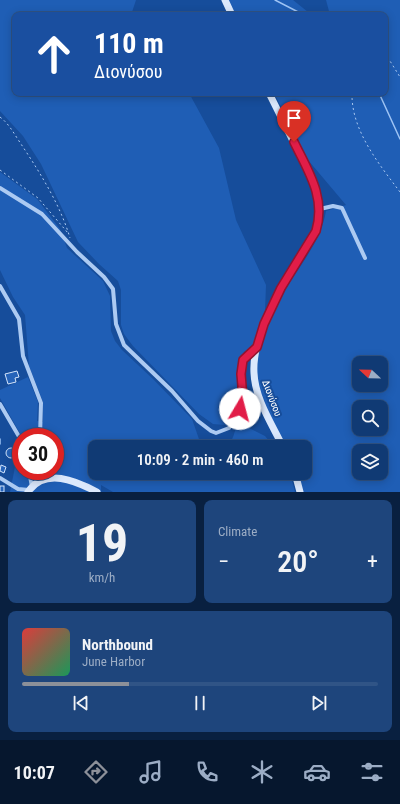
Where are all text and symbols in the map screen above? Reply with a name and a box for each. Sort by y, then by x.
text: 110 m [94,27,164,60]
icon: ahead [28,28,80,80]
text: Διονύσου [94,61,162,82]
pin [277,101,311,142]
icon: arrive [283,107,305,129]
north arrow [352,356,388,392]
map controls [352,356,388,480]
street label: Διονύσου [260,378,284,418]
position arrow [219,388,261,430]
button: search [352,400,388,436]
speed limit sign: 30 [12,428,64,480]
button: layers [352,444,388,480]
text: 10:09 · 2 min · 460 m [137,451,263,469]
text: 19 [76,513,128,574]
text: Climate [218,524,257,539]
text: 20° [277,544,319,579]
text: − [218,549,229,574]
text: + [367,549,378,574]
text: km/h [89,570,115,585]
text: Northbound [82,636,153,654]
text: June Harbor [82,654,145,669]
icon: previous [70,692,92,714]
icon: pause [189,692,211,714]
icon: next [308,692,330,714]
icon: directions [82,758,110,786]
icon: music [137,758,165,786]
icon: phone [193,758,221,786]
icon: climate [248,758,276,786]
icon: car [303,758,331,786]
icon: filters [358,758,386,786]
text: 10:07 [14,762,55,783]

